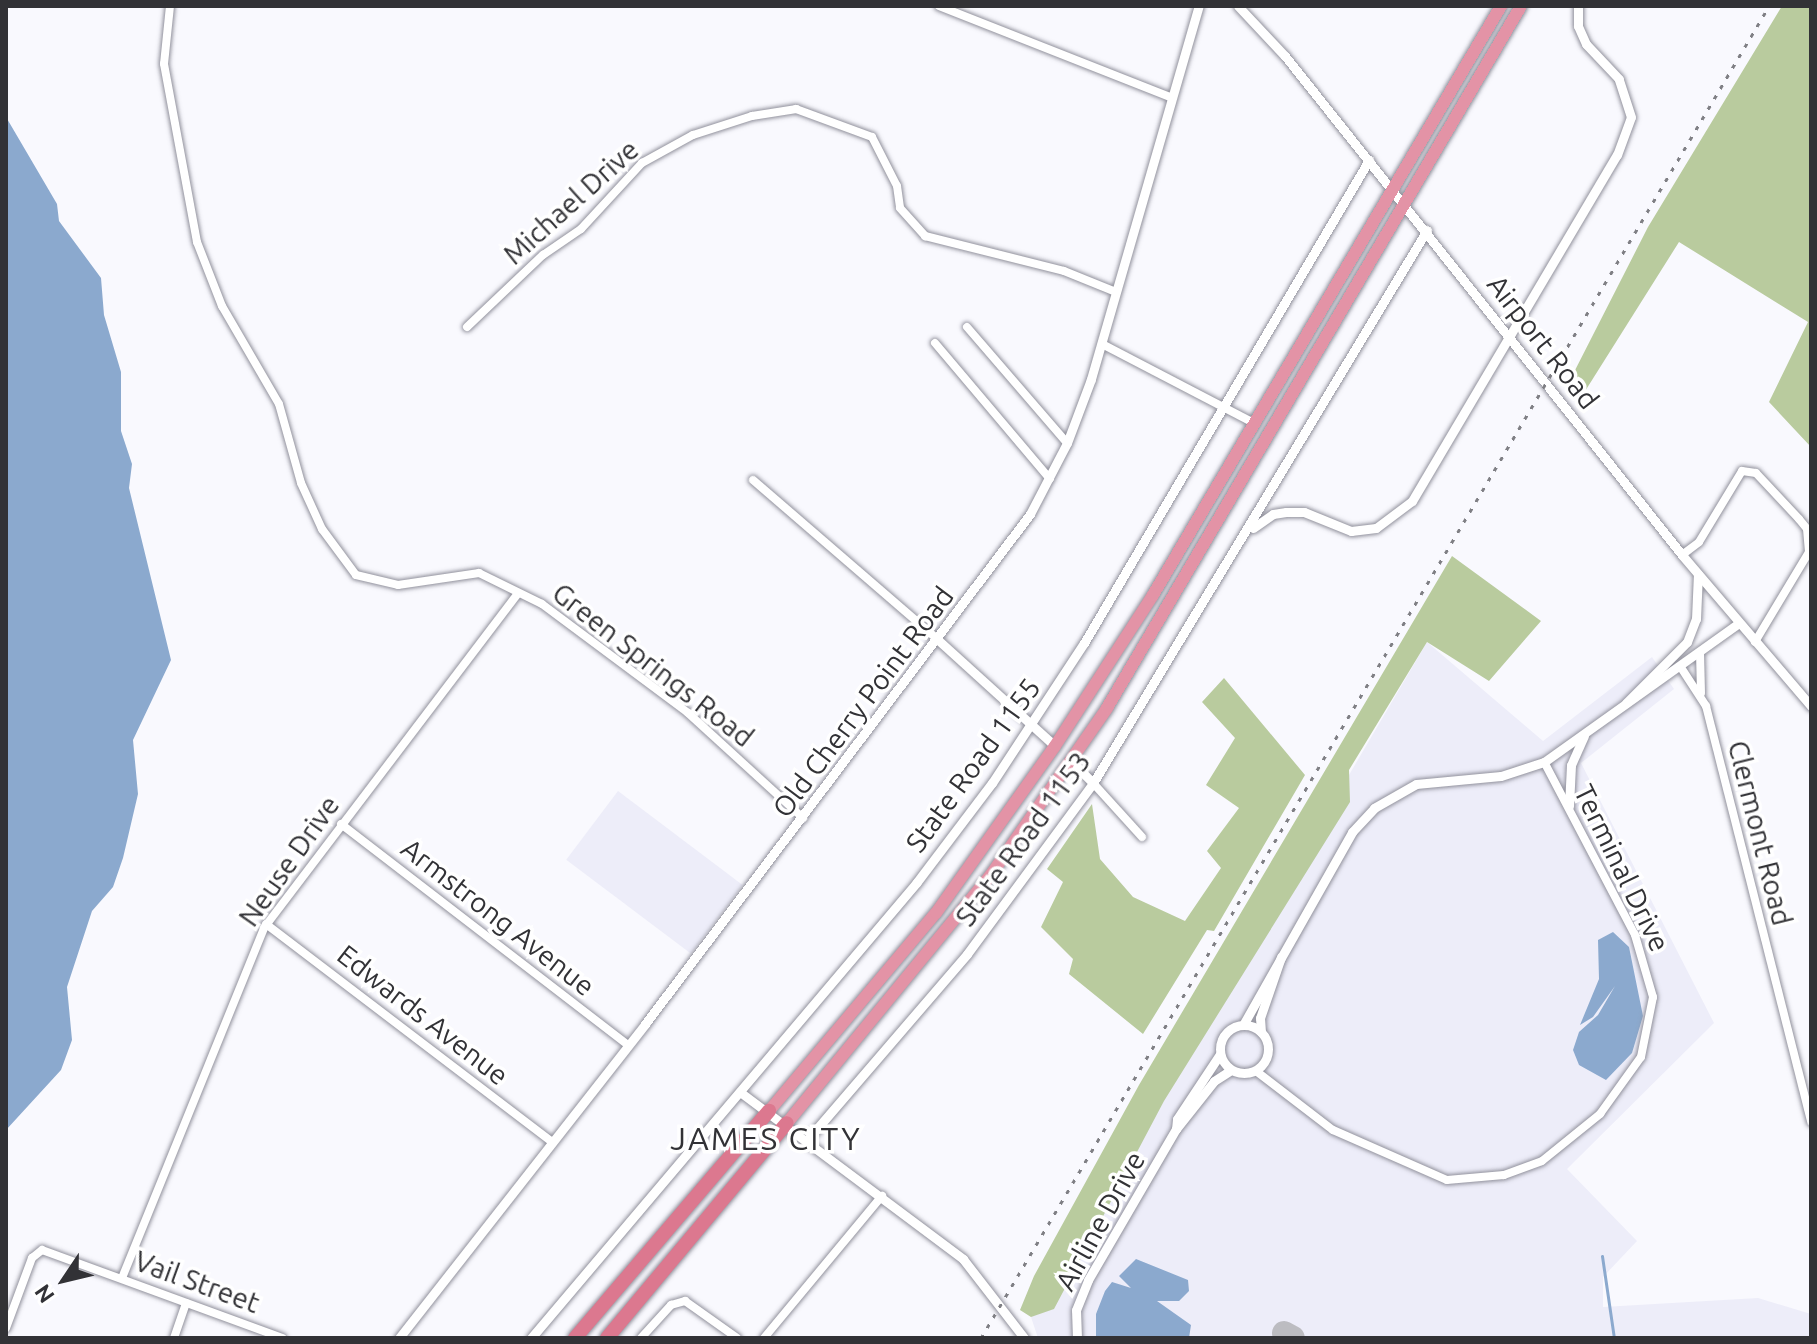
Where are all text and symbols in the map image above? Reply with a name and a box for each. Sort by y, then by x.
street label: Michael Drive [497,133,645,271]
street label: Airport Road [1480,268,1606,416]
street label: Green Springs Road [546,576,760,754]
street label: Old Cherry Point Road [765,580,961,824]
street label: State Road 1155 [899,671,1047,859]
street label: Clermont Road [1721,737,1799,929]
street label: State Road 1153 [949,745,1097,933]
street label: Terminal Drive [1567,779,1677,957]
street label: Neuse Drive [232,789,346,933]
street label: Armstrong Avenue [395,831,601,1003]
street label: Edwards Avenue [331,938,515,1092]
district label: JAMES CITY [670,1119,862,1157]
street label: Airline Drive [1048,1146,1152,1296]
north arrow [24,1240,104,1320]
street label: Vail Street [130,1244,264,1320]
text: N [29,1280,59,1308]

